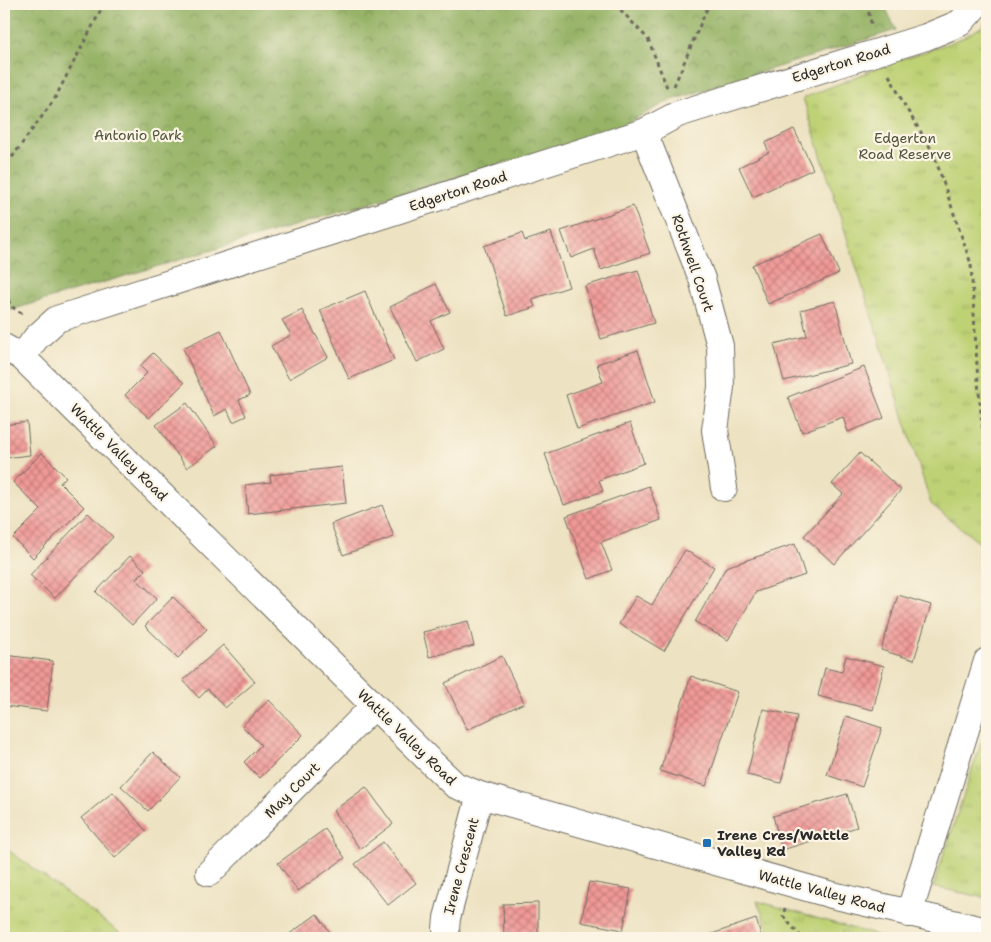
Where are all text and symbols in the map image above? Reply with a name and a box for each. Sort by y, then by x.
street label: Edgerton Road [790,39,892,87]
park label: Antonio Park [94,126,182,144]
park label: Edgerton Road Reserve [858,129,952,163]
street label: Edgerton Road [407,167,509,215]
street label: Rothwell Court [668,212,718,314]
street label: Wattle Valley Road [66,399,172,505]
street label: Wattle Valley Road [354,685,460,789]
street label: May Court [260,758,324,822]
street label: Irene Crescent [439,816,483,916]
place label: Irene Cres/Wattle Valley Rd [717,826,849,860]
marker: Irene Cres/Wattle Valley Rd [701,837,713,849]
street label: Wattle Valley Road [756,865,888,917]

